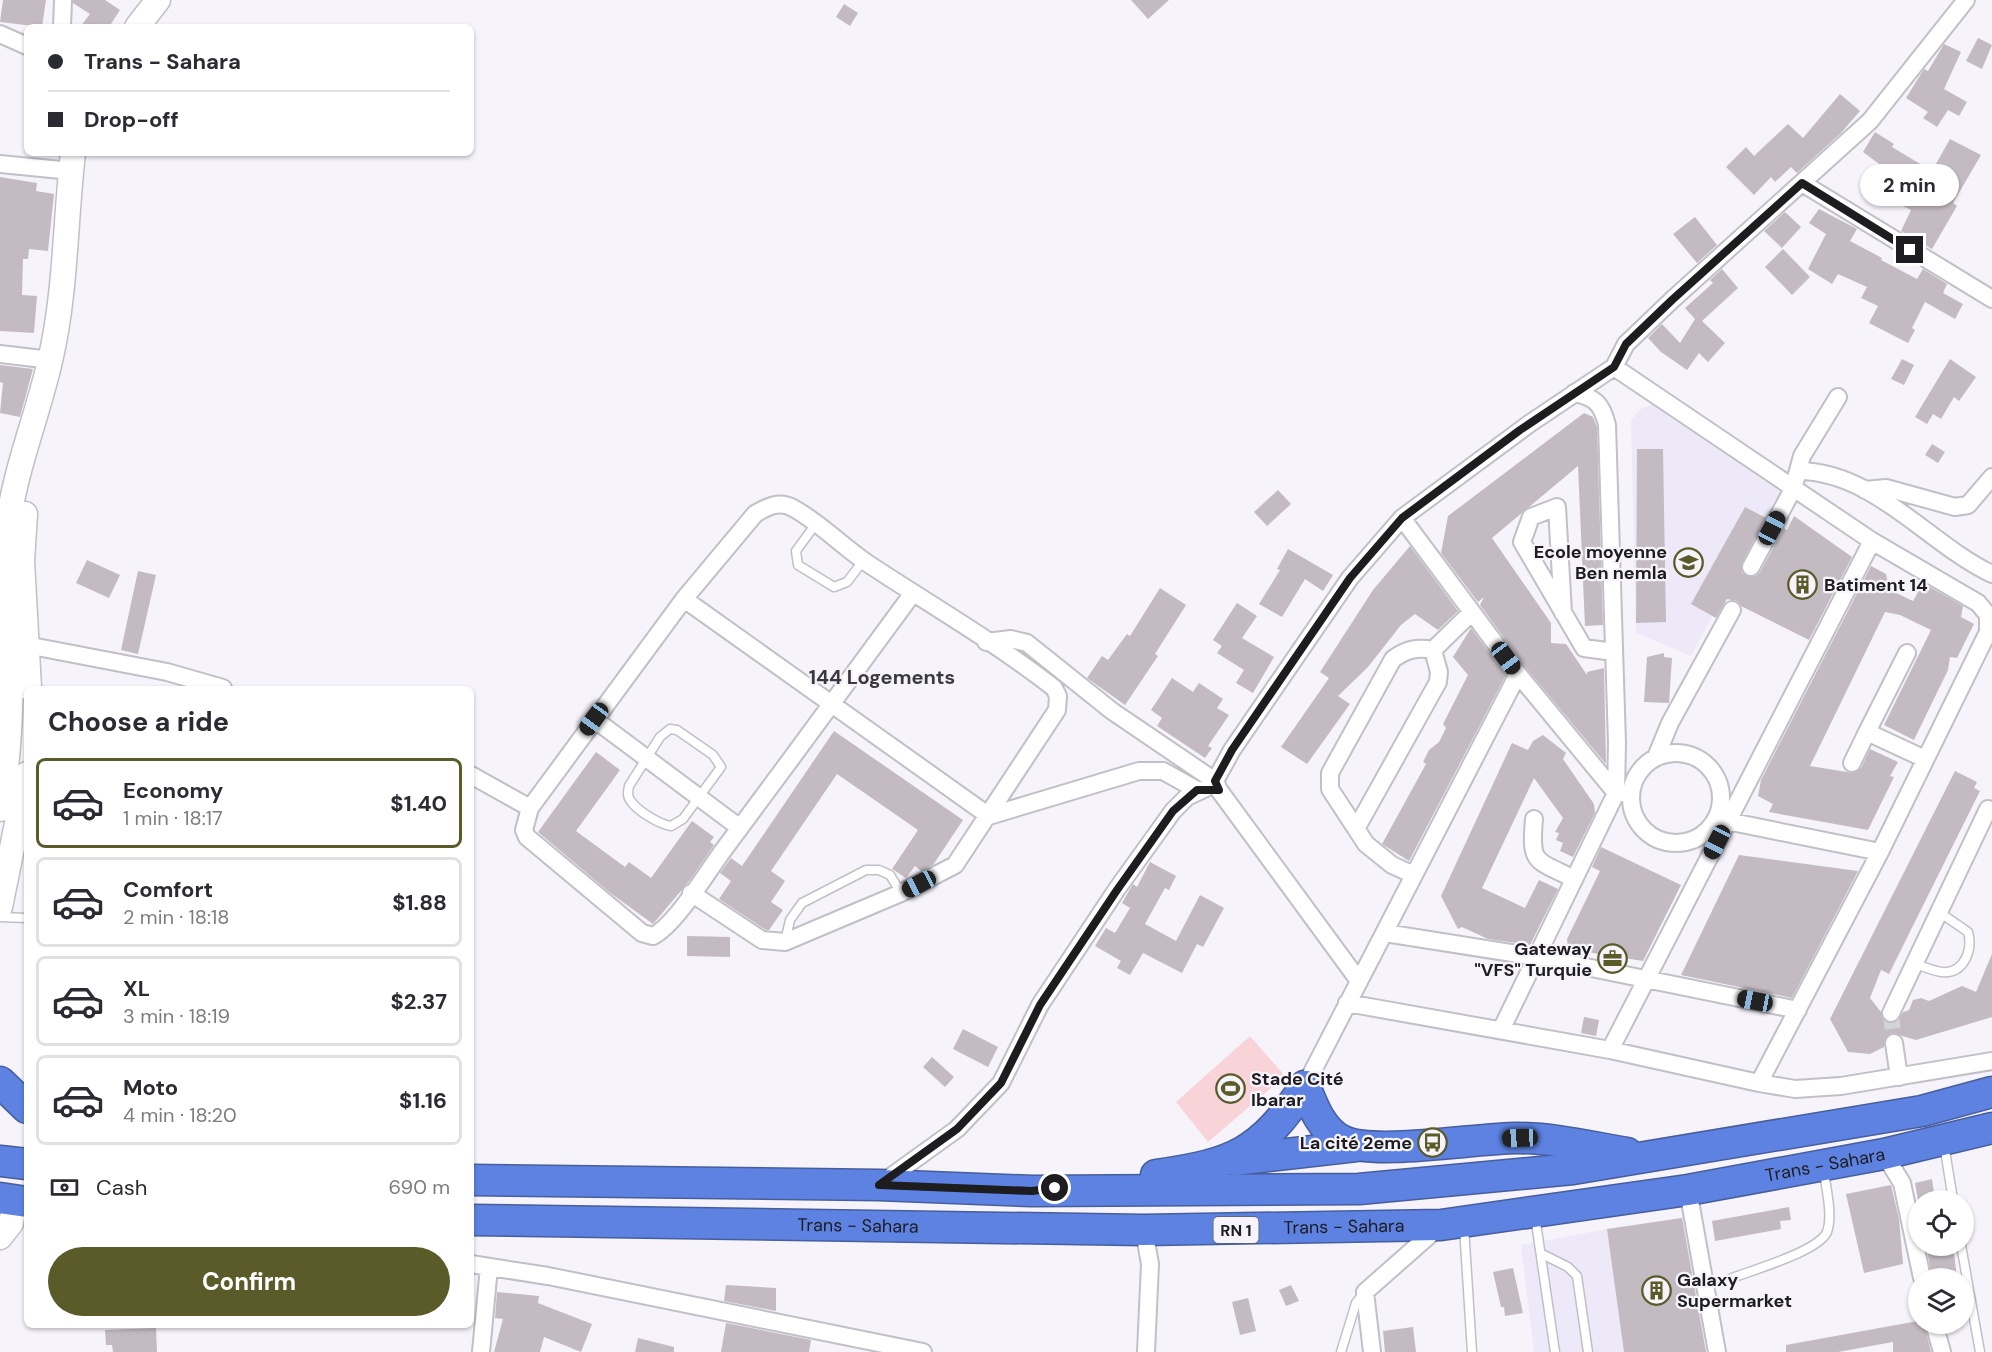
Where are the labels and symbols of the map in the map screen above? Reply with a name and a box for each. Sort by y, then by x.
callout: 2 min [1860,163,1960,205]
route end [1896,236,1923,263]
car [1756,508,1788,548]
place label: Ecole moyenne Ben nemla [1534,540,1667,585]
school or university icon: Ecole moyenne Ben nemla [1672,546,1704,578]
building icon: Batiment 14 [1787,569,1819,601]
place label: Batiment 14 [1824,573,1928,597]
car [1488,638,1524,678]
district label: 144 Logements [809,664,955,690]
car [576,699,612,739]
car [1701,822,1733,862]
car [899,868,939,900]
place label: Gateway "VFS" Turquie [1474,937,1592,982]
office icon: Gateway "VFS" Turquie [1597,943,1629,975]
car [1736,989,1774,1013]
place label: Stade Cité Ibarar [1251,1067,1344,1112]
sports icon: Stade Cité Ibarar [1214,1073,1246,1105]
bus stop icon: La cité 2eme [1417,1127,1449,1159]
car [1502,1128,1538,1148]
place label: La cité 2eme [1300,1131,1412,1155]
street label: Trans - Sahara [1763,1142,1887,1188]
route start [1041,1174,1068,1201]
street label: Trans - Sahara [797,1213,919,1239]
street label: Trans - Sahara [1283,1214,1405,1240]
road number: RN 1 [1214,1217,1258,1243]
place label: Galaxy Supermarket [1677,1268,1792,1313]
building icon: Galaxy Supermarket [1640,1274,1672,1306]

